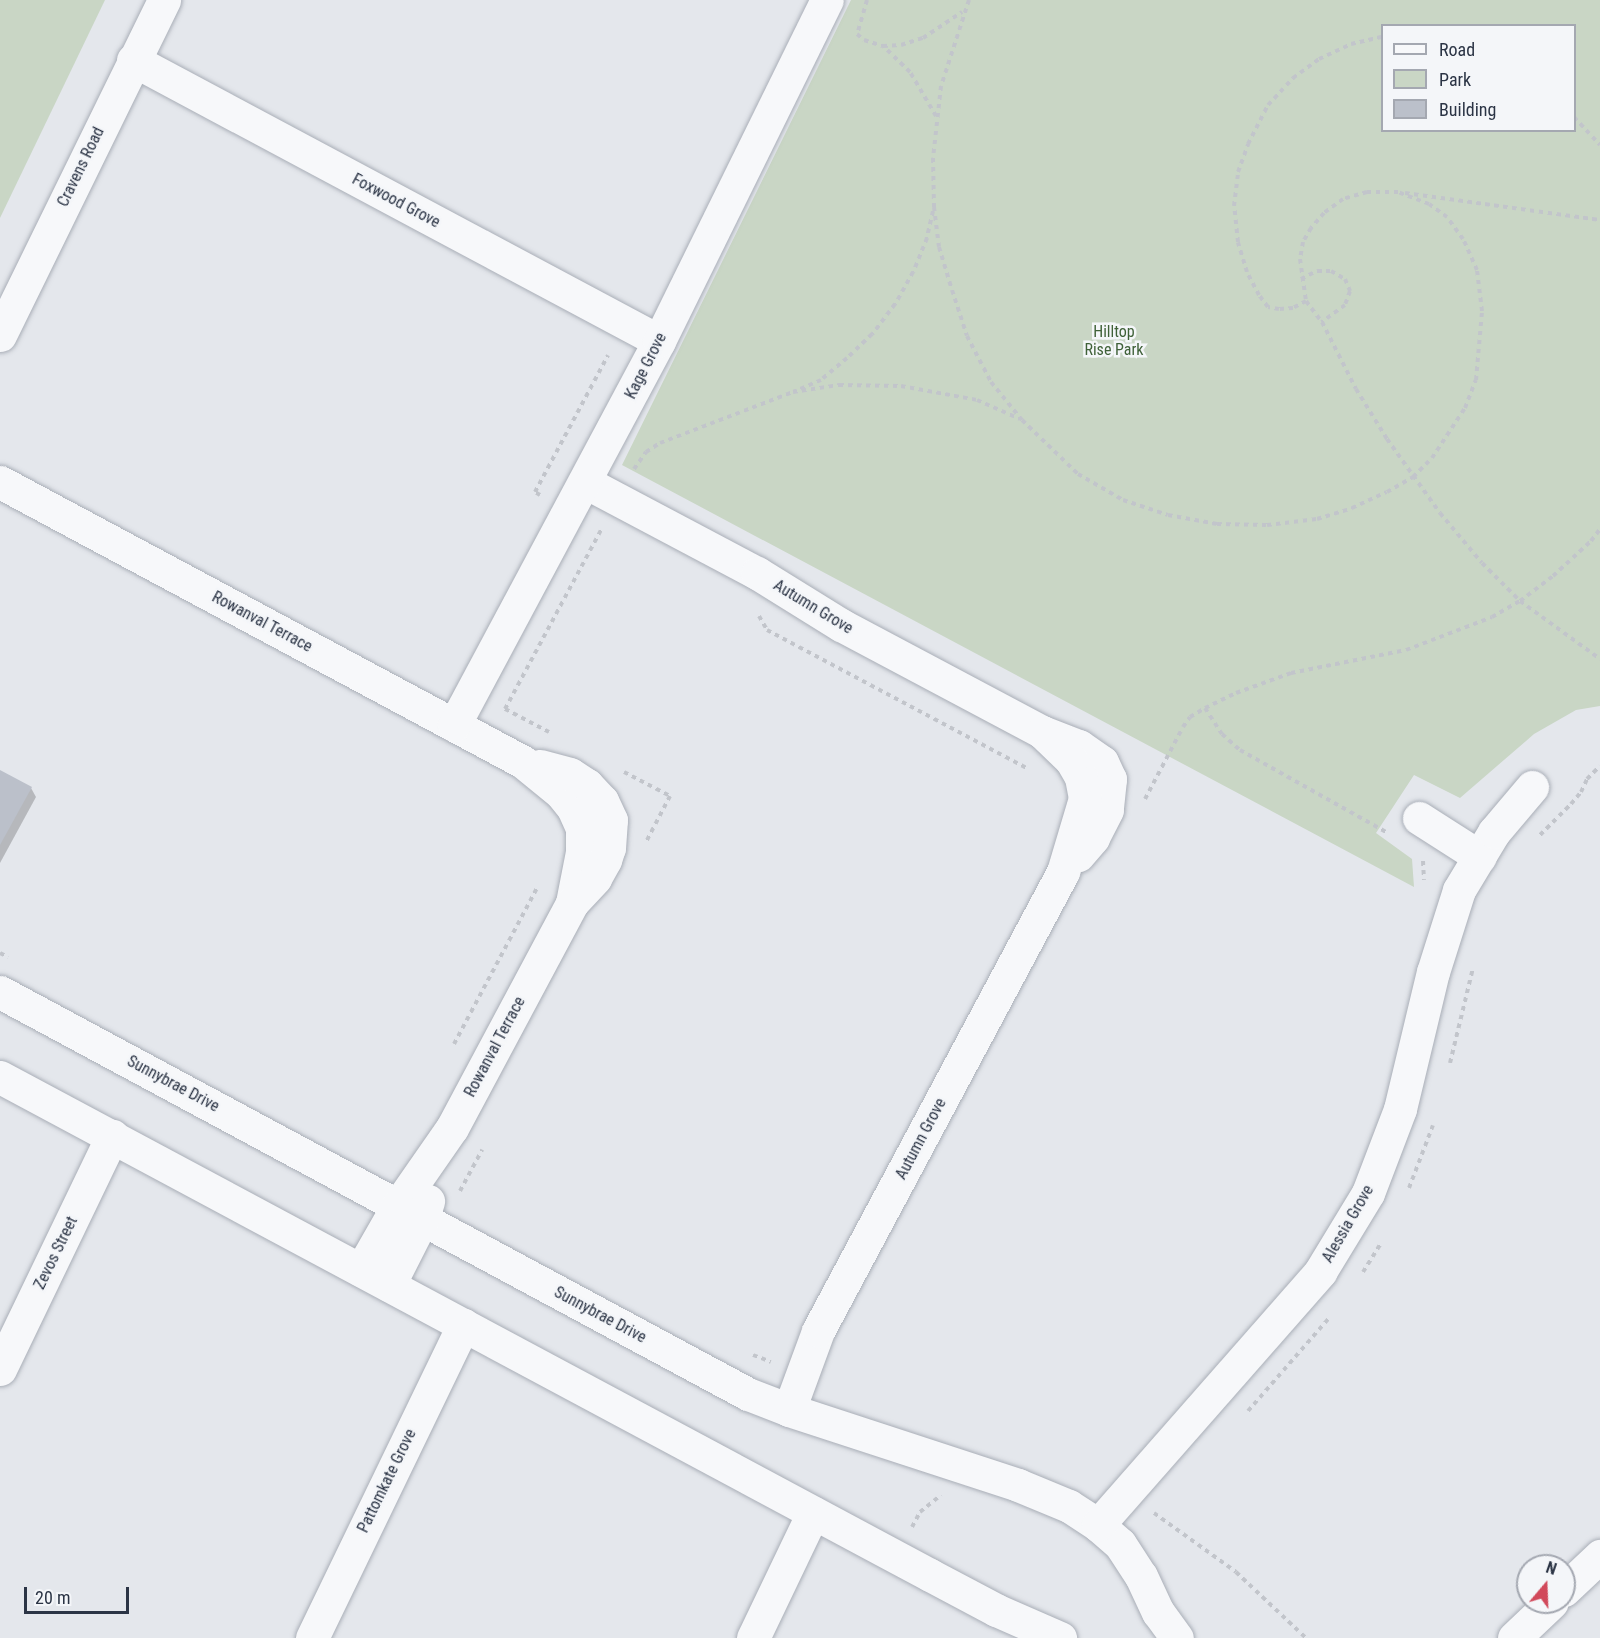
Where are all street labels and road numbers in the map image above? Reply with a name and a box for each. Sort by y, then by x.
street label: Cravens Road [53,124,109,210]
street label: Foxwood Grove [349,170,443,232]
street label: Kage Grove [621,330,671,402]
street label: Autumn Grove [770,576,856,638]
street label: Rowanval Terrace [208,587,316,657]
street label: Rowanval Terrace [460,993,530,1101]
street label: Sunnybrae Drive [124,1052,222,1116]
street label: Autumn Grove [892,1095,950,1183]
street label: Alessia Grove [1318,1182,1378,1266]
street label: Zevos Street [30,1213,82,1293]
street label: Sunnybrae Drive [551,1283,649,1347]
street label: Pattomkate Grove [354,1426,420,1536]

